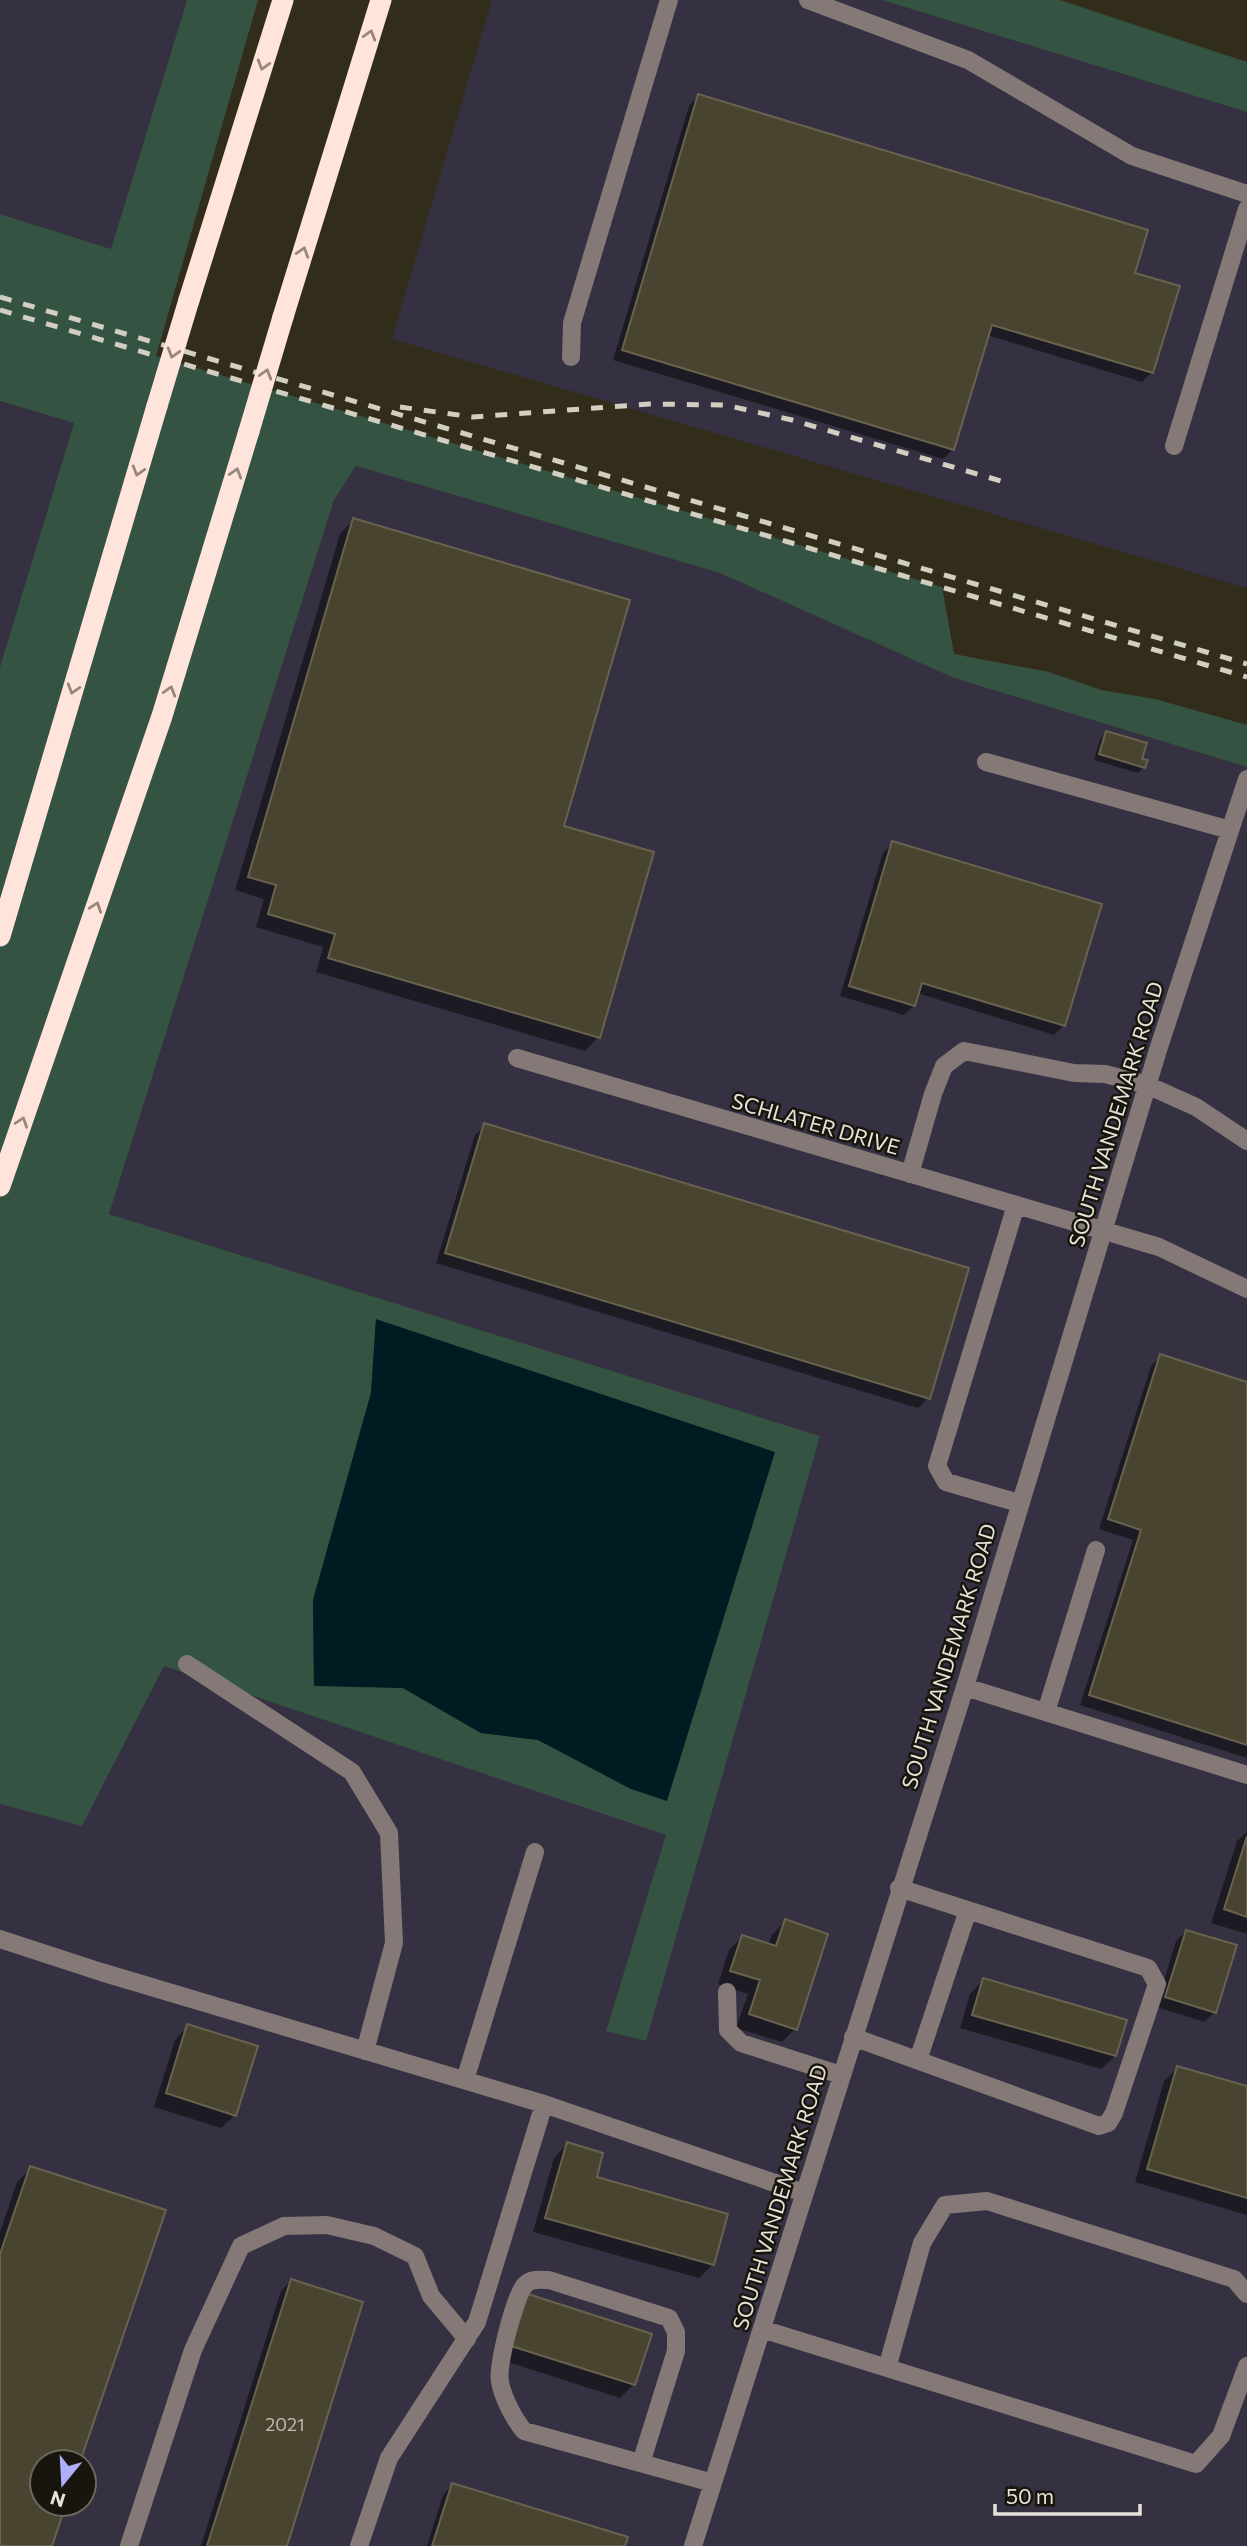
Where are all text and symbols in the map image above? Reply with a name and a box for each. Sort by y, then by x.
one-way arrow [362,29,376,41]
one-way arrow [256,59,271,71]
one-way arrow [295,246,310,258]
one-way arrow [167,347,182,359]
one-way arrow [257,368,272,380]
one-way arrow [132,465,147,477]
one-way arrow [227,468,242,480]
one-way arrow [67,683,82,695]
one-way arrow [161,685,176,697]
one-way arrow [88,901,102,913]
street label: SOUTH VANDEMARK ROAD [1063,978,1167,1250]
street label: SCHLATER DRIVE [729,1087,903,1159]
one-way arrow [14,1116,28,1128]
street label: SOUTH VANDEMARK ROAD [896,1520,1000,1792]
street label: SOUTH VANDEMARK ROAD [727,2061,831,2333]
house number: 2021 [265,2413,305,2435]
north arrow [28,2448,98,2518]
scale bar [995,2472,1140,2516]
text: 50 m [1006,2483,1054,2508]
text: N [47,2487,68,2513]

